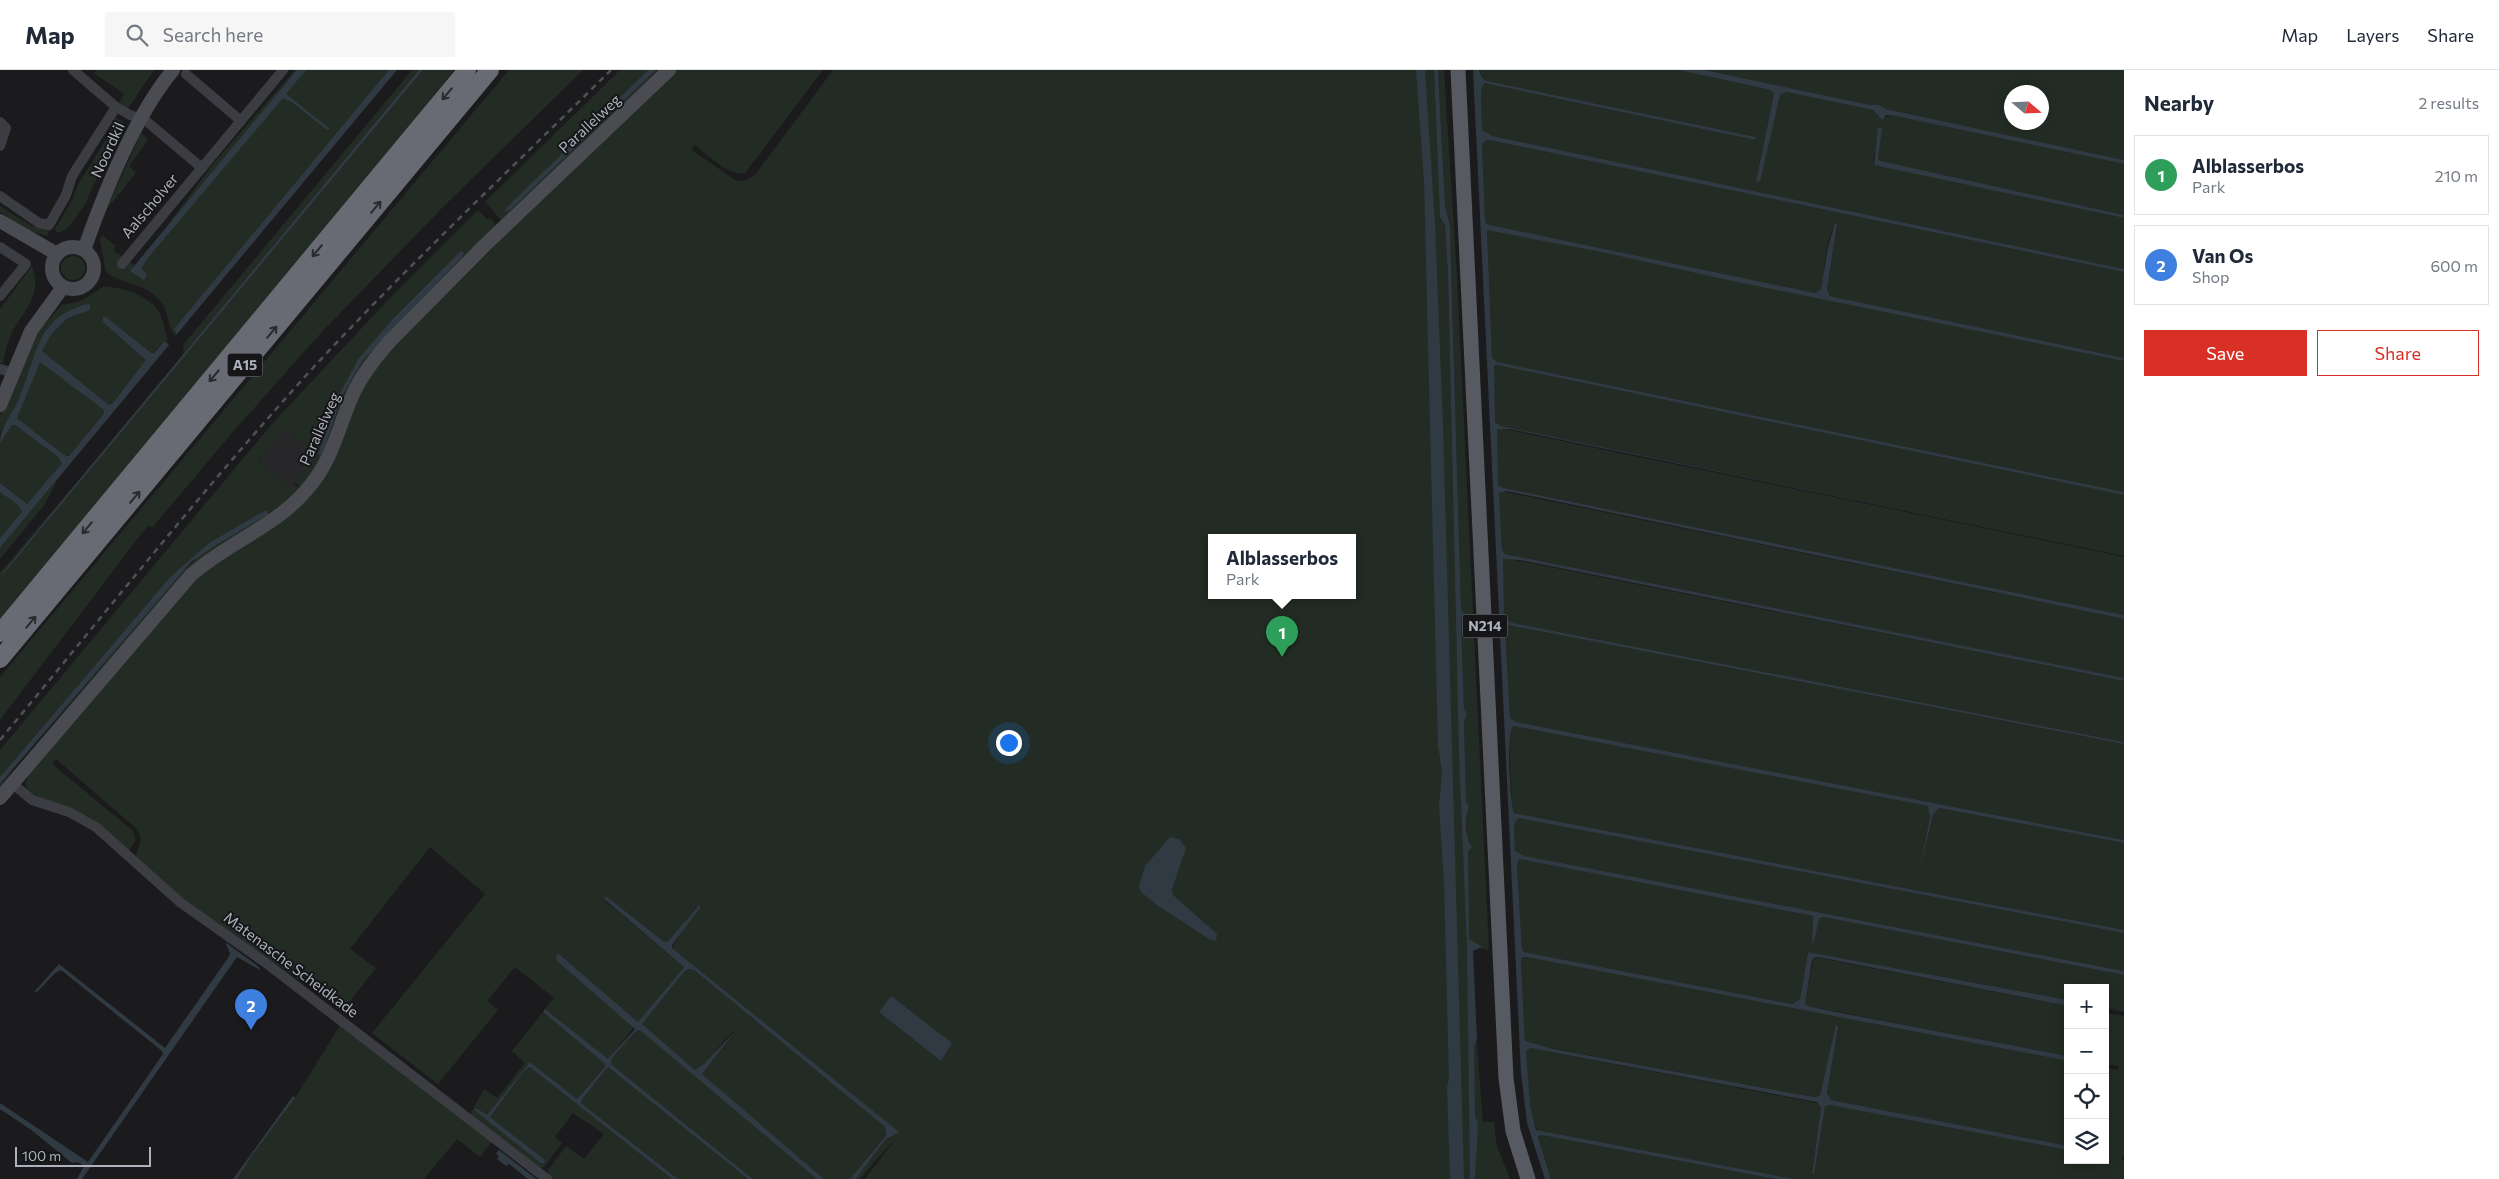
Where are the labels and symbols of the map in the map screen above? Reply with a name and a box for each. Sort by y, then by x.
north arrow [2004,85,2049,130]
one-way arrow [442,88,453,101]
street label: Parallelweg [555,90,624,156]
street label: Noordkil [86,119,128,180]
street label: Aalscholver [117,169,181,241]
one-way arrow [371,200,382,213]
one-way arrow [312,244,323,257]
one-way arrow [267,325,278,338]
road number: A15 [228,354,262,376]
one-way arrow [208,369,219,382]
street label: Parallelweg [295,389,343,468]
one-way arrow [129,491,140,504]
one-way arrow [82,521,93,534]
road number: N214 [1462,614,1508,638]
one-way arrow [26,616,37,629]
pin: 1 [1266,616,1298,657]
your location [996,730,1022,756]
street label: Matenasche Scheidkade [221,908,363,1021]
pin: 2 [235,989,267,1030]
scale bar [15,1144,151,1167]

